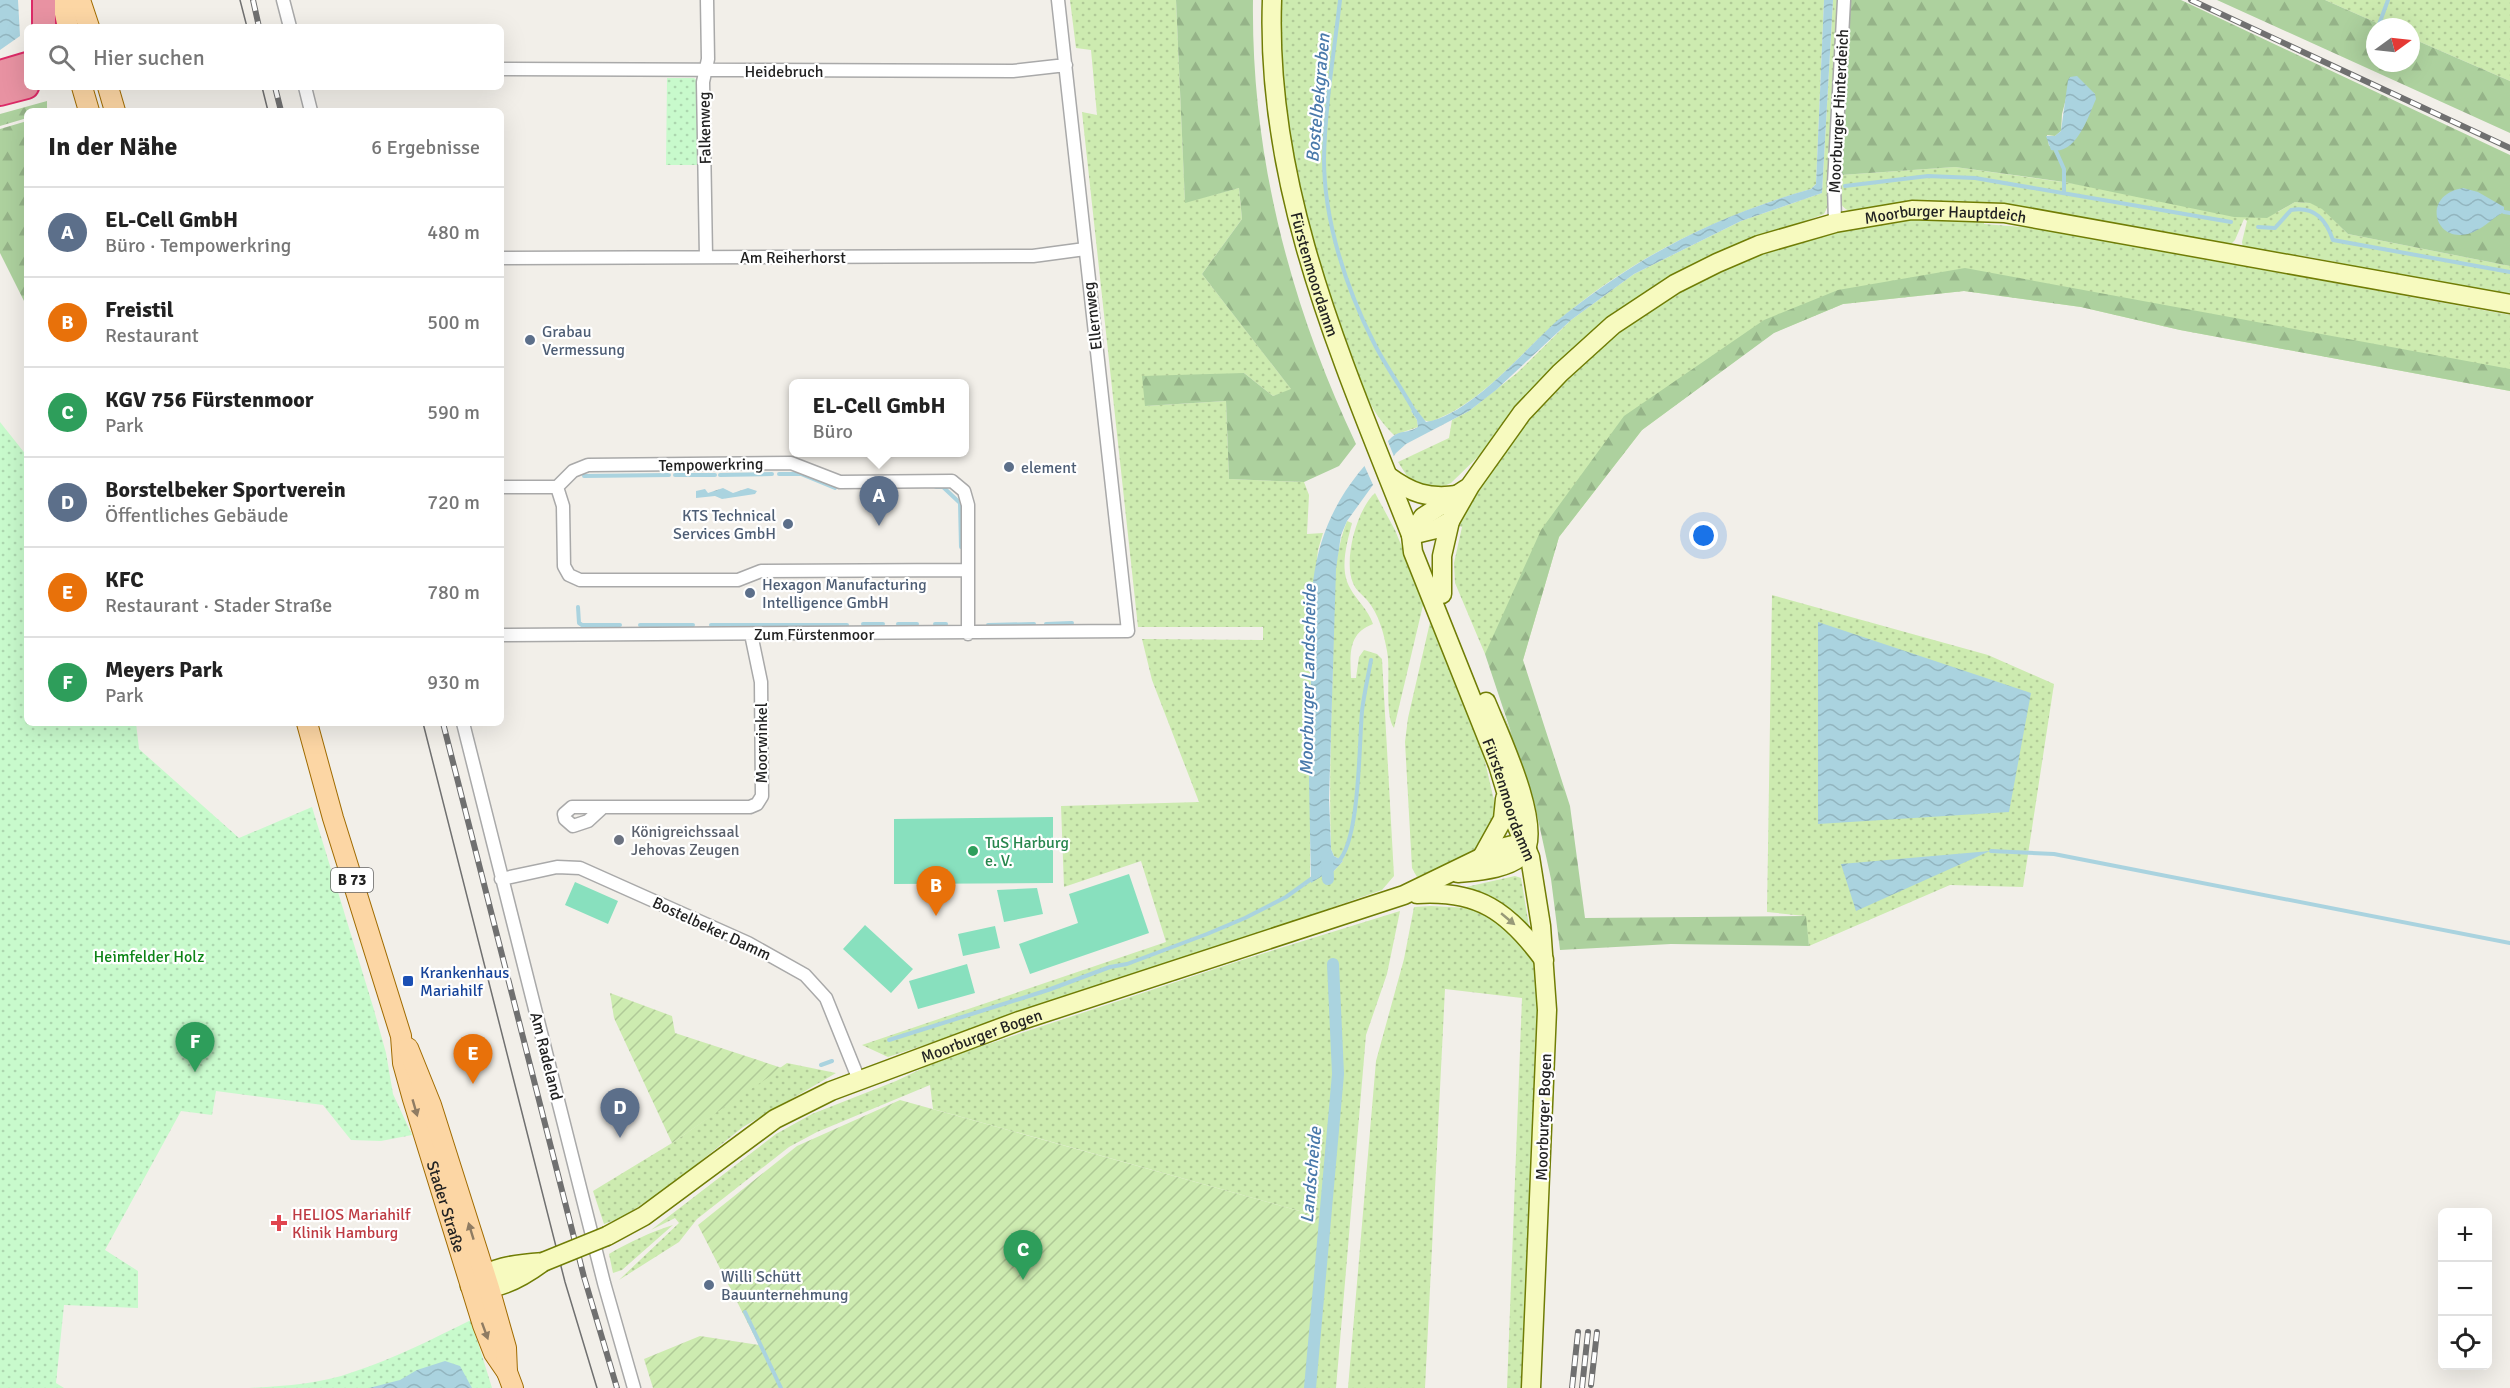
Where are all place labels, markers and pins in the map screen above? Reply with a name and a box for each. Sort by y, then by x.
place label: Grabau Vermessung [542,322,625,360]
marker: Grabau Vermessung [523,333,537,347]
place label: element [1021,458,1077,478]
marker: element [1002,460,1016,474]
pin: A [860,476,898,526]
place label: KTS Technical Services GmbH [673,506,776,544]
marker: KTS Technical Services GmbH [781,517,795,531]
place label: Hexagon Manufacturing Intelligence GmbH [762,575,927,613]
marker: Hexagon Manufacturing Intelligence GmbH [743,586,757,600]
place label: Königreichssaal Jehovas Zeugen [631,822,740,860]
marker: Königreichssaal Jehovas Zeugen [612,833,626,847]
place label: TuS Harburg e. V. [985,833,1069,871]
marker: TuS Harburg e. V. [966,844,980,858]
pin: B [916,866,956,916]
place label: Krankenhaus Mariahilf [420,963,509,1001]
marker: Krankenhaus Mariahilf [401,974,415,988]
pin: F [176,1022,214,1072]
pin: E [454,1034,492,1084]
pin: D [600,1088,640,1138]
place label: HELIOS Mariahilf Klinik Hamburg [292,1205,411,1243]
marker: HELIOS Mariahilf Klinik Hamburg [270,1214,288,1232]
pin: C [1004,1230,1042,1280]
place label: Willi Schütt Bauunternehmung [721,1267,849,1305]
marker: Willi Schütt Bauunternehmung [702,1278,716,1292]

